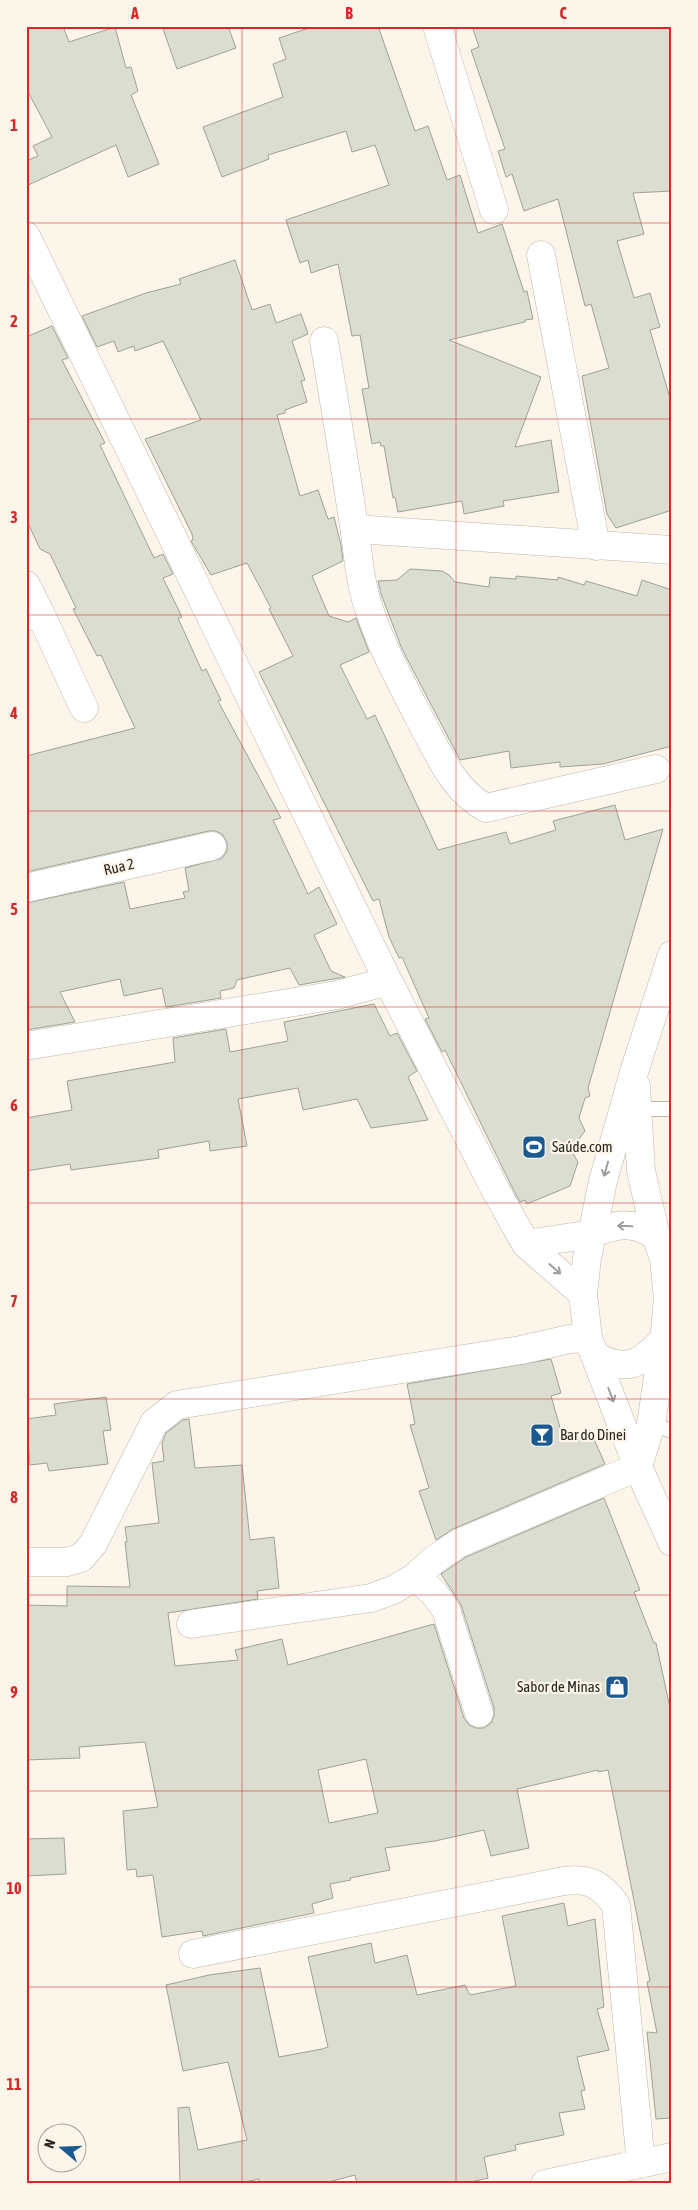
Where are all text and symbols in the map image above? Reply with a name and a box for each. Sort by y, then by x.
text: A [130,4,139,22]
text: B [345,4,353,22]
text: C [559,4,567,22]
text: 1 [10,116,18,134]
text: 2 [10,312,18,330]
text: 3 [10,508,18,526]
text: 4 [9,704,18,722]
street label: Rua 2 [102,855,136,878]
text: 5 [10,900,18,918]
text: 6 [10,1096,18,1114]
sports icon: Saúde.com [521,1134,547,1160]
place label: Saúde.com [552,1138,613,1155]
one-way arrow [601,1161,611,1177]
one-way arrow [617,1221,633,1231]
one-way arrow [548,1263,561,1275]
text: 7 [10,1292,18,1310]
one-way arrow [607,1387,616,1402]
bar icon: Bar do Dinei [529,1422,555,1448]
place label: Bar do Dinei [560,1426,626,1443]
text: 8 [10,1488,18,1506]
shop icon: Sabor de Minas [604,1674,630,1700]
place label: Sabor de Minas [517,1678,600,1695]
text: 9 [10,1683,18,1701]
text: 10 [6,1879,22,1897]
text: 11 [6,2075,22,2093]
north arrow [38,2122,88,2172]
text: N [41,2137,59,2150]

